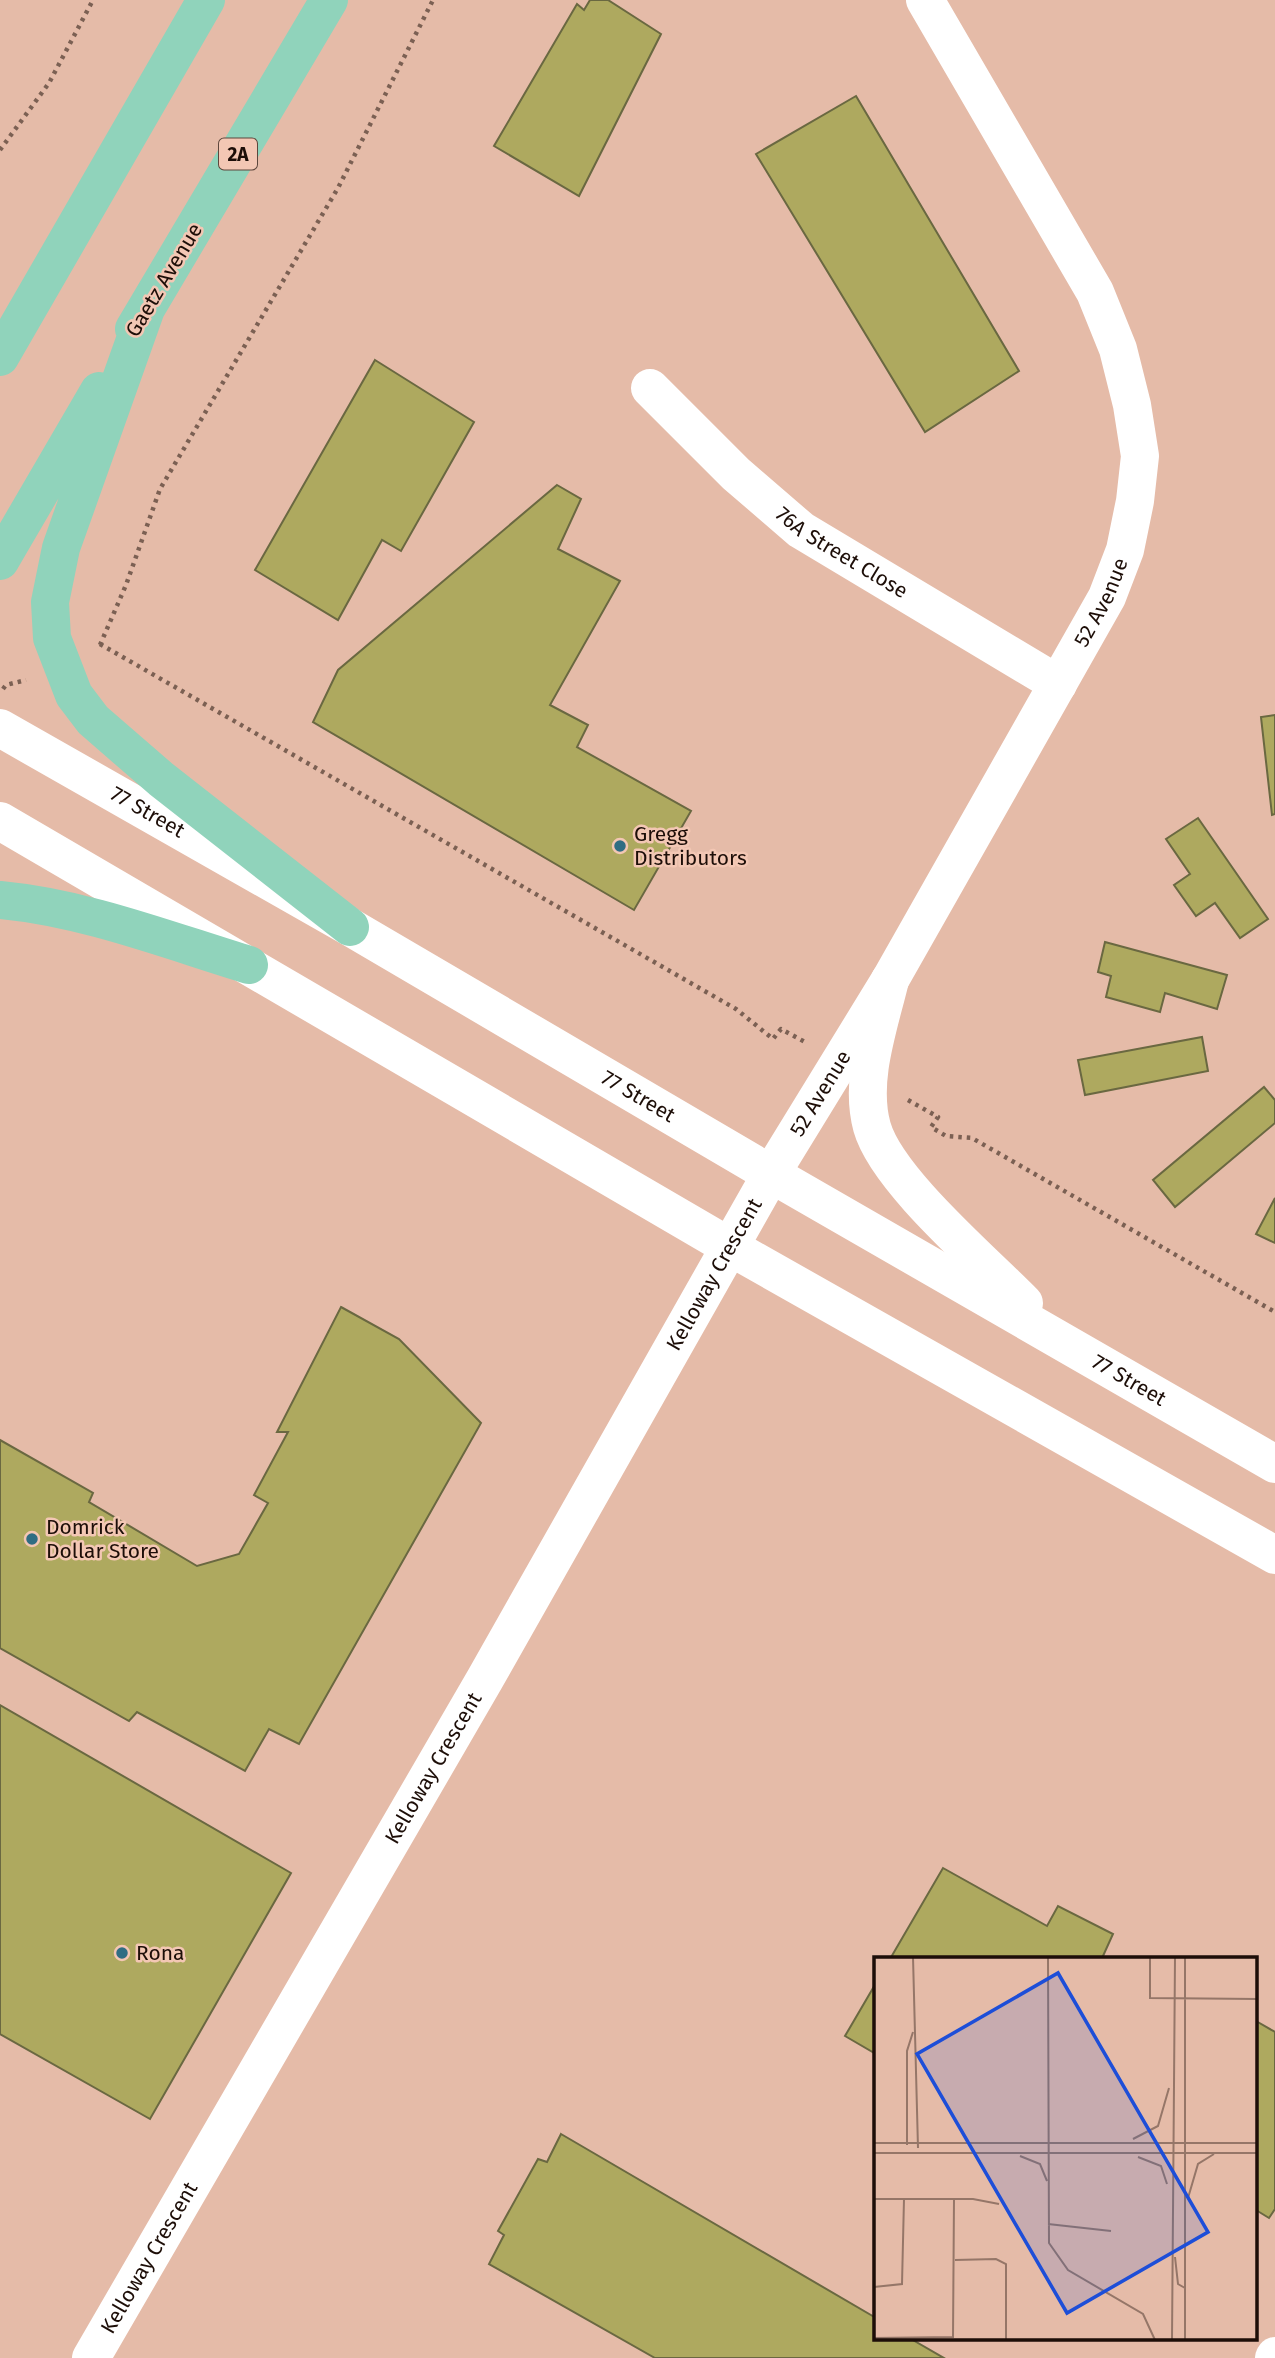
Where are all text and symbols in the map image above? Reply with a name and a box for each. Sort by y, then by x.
road number: 2A [219,138,257,170]
street label: Gaetz Avenue [120,218,208,342]
street label: 76A Street Close [770,501,913,604]
street label: 52 Avenue [1068,554,1134,651]
street label: 77 Street [106,781,190,844]
place label: Gregg Distributors [634,821,747,871]
marker: Gregg Distributors [612,838,628,854]
street label: 52 Avenue [784,1046,857,1141]
street label: 77 Street [597,1064,680,1128]
street label: Kelloway Crescent [661,1193,768,1355]
street label: 77 Street [1088,1349,1171,1412]
place label: Domrick Dollar Store [46,1514,159,1564]
marker: Domrick Dollar Store [24,1531,40,1547]
street label: Kelloway Crescent [379,1687,488,1849]
place label: Rona [136,1940,184,1966]
marker: Rona [114,1945,130,1961]
inset map [874,1957,1258,2340]
street label: Kelloway Crescent [95,2177,204,2338]

